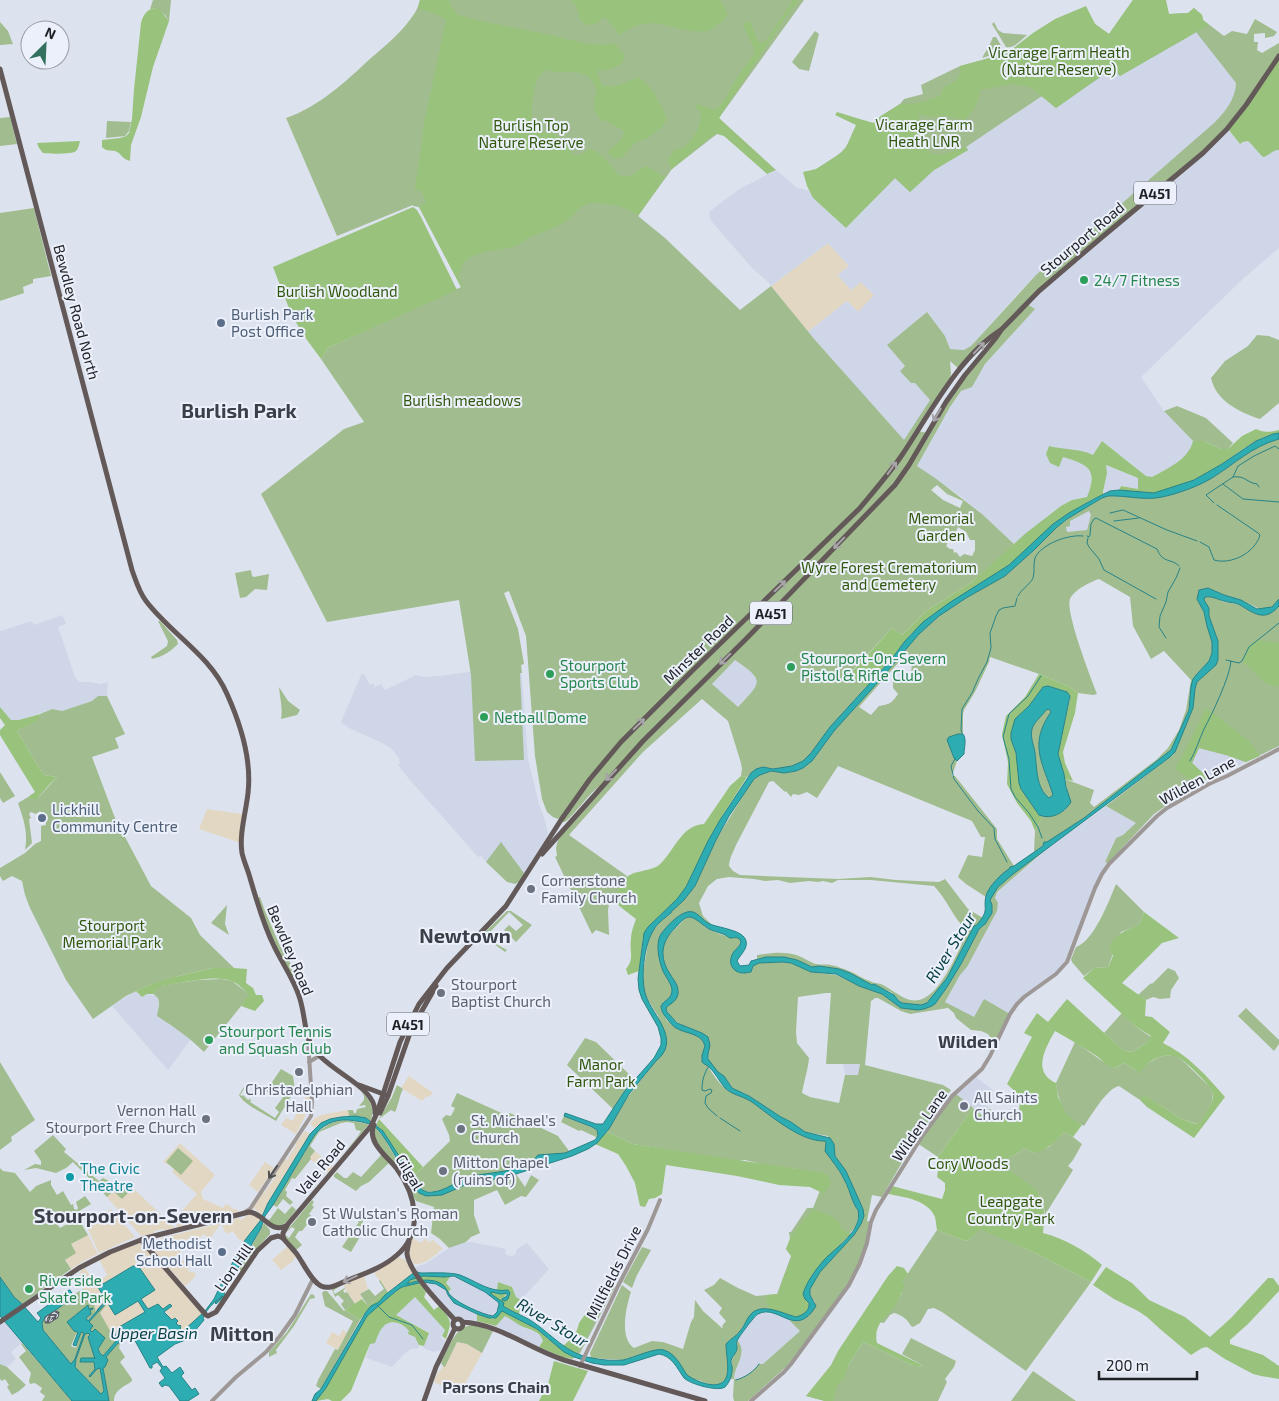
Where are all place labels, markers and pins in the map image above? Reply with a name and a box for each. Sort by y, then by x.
place label: 24/7 Fitness [1094,271,1180,289]
marker: 24/7 Fitness [1078,274,1090,286]
place label: Burlish Park Post Office [231,305,314,340]
marker: Burlish Park Post Office [215,317,227,329]
place label: Stourport-On-Severn Pistol & Rifle Club [801,649,946,684]
place label: Stourport Sports Club [560,656,638,691]
marker: Stourport-On-Severn Pistol & Rifle Club [785,661,797,673]
marker: Stourport Sports Club [544,668,556,680]
place label: Netball Dome [494,708,587,726]
marker: Netball Dome [478,711,490,723]
place label: Lickhill Community Centre [52,800,178,835]
marker: Lickhill Community Centre [36,812,48,824]
place label: Cornerstone Family Church [541,871,637,906]
marker: Cornerstone Family Church [525,883,537,895]
place label: Stourport Baptist Church [451,975,551,1010]
marker: Stourport Baptist Church [435,987,447,999]
place label: Stourport Tennis and Squash Club [219,1022,332,1057]
marker: Stourport Tennis and Squash Club [203,1034,215,1046]
marker: Christadelphian Hall [293,1066,305,1078]
place label: Christadelphian Hall [245,1080,353,1115]
place label: All Saints Church [974,1088,1038,1123]
marker: All Saints Church [958,1100,970,1112]
place label: Vernon Hall Stourport Free Church [46,1101,197,1136]
place label: St. Michael's Church [471,1111,556,1146]
marker: Vernon Hall Stourport Free Church [200,1113,212,1125]
marker: St. Michael's Church [455,1123,467,1135]
place label: Mitton Chapel (ruins of) [453,1153,549,1188]
place label: The Civic Theatre [80,1159,140,1194]
marker: Mitton Chapel (ruins of) [437,1165,449,1177]
marker: The Civic Theatre [64,1171,76,1183]
place label: St Wulstan's Roman Catholic Church [322,1204,458,1239]
marker: St Wulstan's Roman Catholic Church [306,1216,318,1228]
place label: Methodist School Hall [136,1234,213,1269]
marker: Methodist School Hall [216,1246,228,1258]
place label: Riverside Skate Park [39,1271,111,1306]
marker: Riverside Skate Park [23,1283,35,1295]

